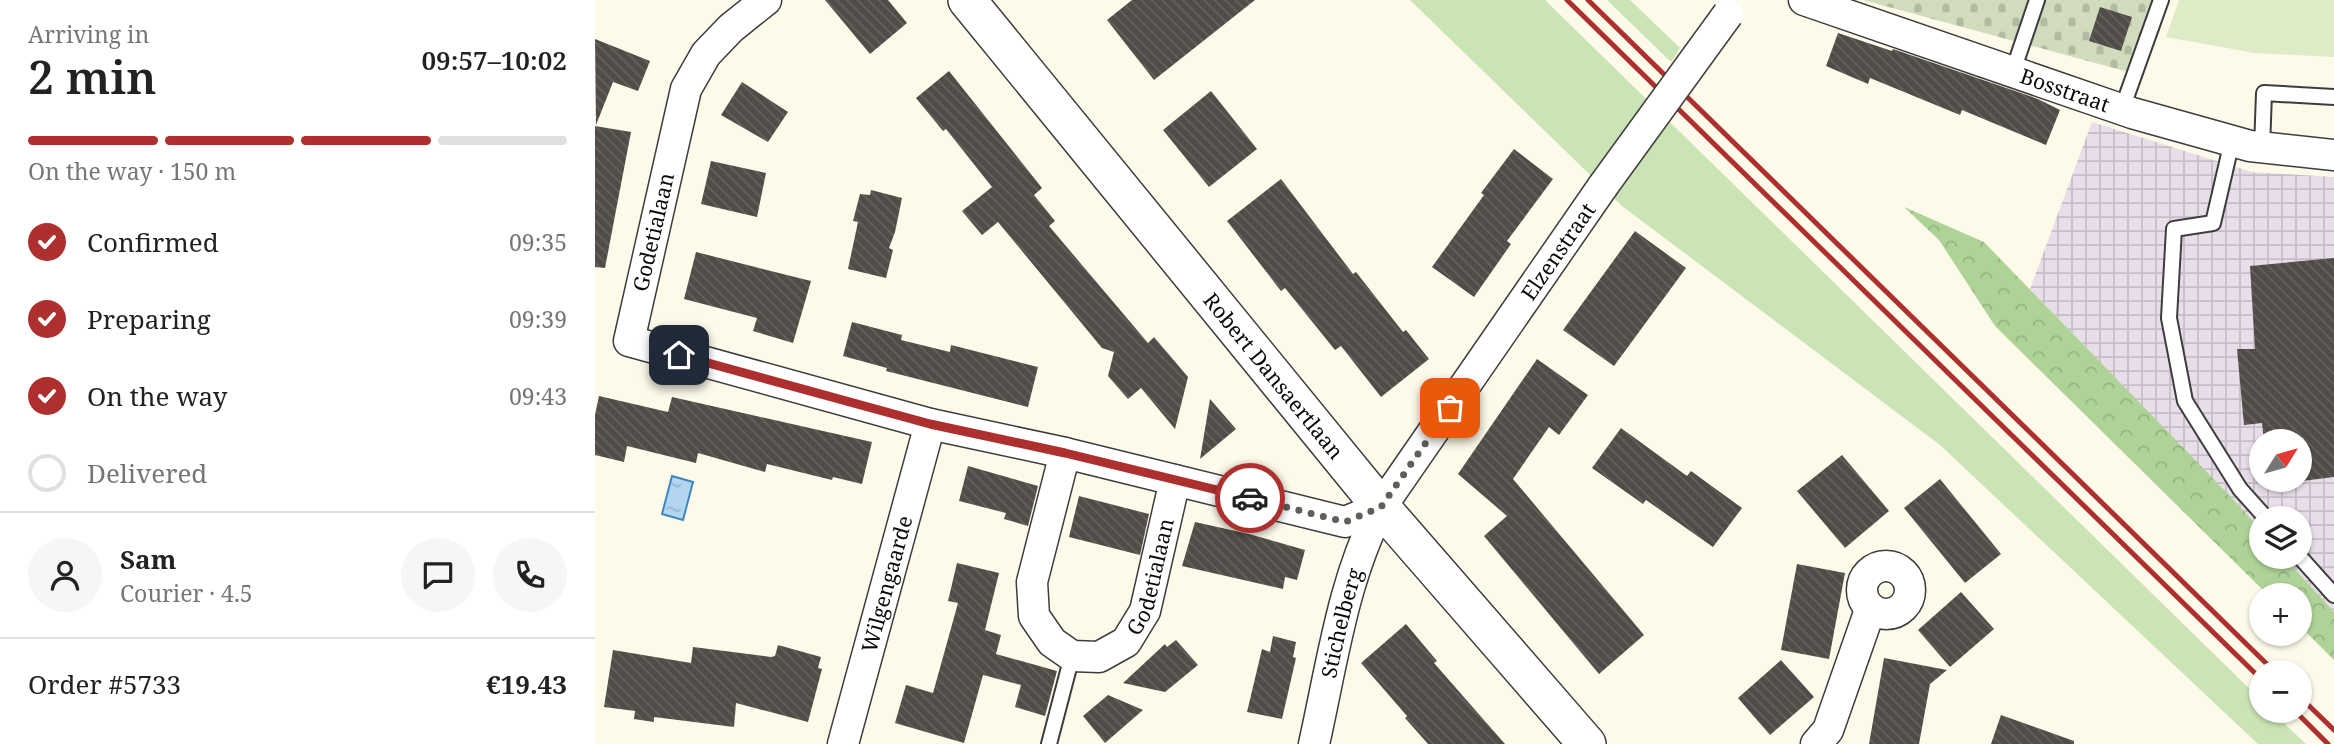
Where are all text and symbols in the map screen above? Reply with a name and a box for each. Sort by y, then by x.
text: Arriving in [28,18,149,50]
text: 09:57–10:02 [421,42,567,78]
text: 2 min [28,45,156,107]
street label: Bosstraat [2017,62,2113,118]
text: On the way · 150 m [28,155,236,187]
street label: Godetialaan [626,170,680,294]
street label: Elzenstraat [1514,197,1601,306]
icon: check [28,223,66,261]
text: Confirmed [87,224,219,260]
text: 09:35 [509,226,567,258]
street label: Robert Dansaertlaan [1197,287,1350,465]
icon: check [28,300,66,338]
text: Preparing [87,301,211,337]
text: 09:39 [509,303,567,335]
pin [649,325,709,385]
icon: home [660,336,698,374]
icon: check [28,377,66,415]
text: On the way [87,378,227,414]
pin [1420,378,1480,438]
text: 09:43 [509,380,567,412]
icon: bag [1431,389,1469,427]
north arrow [2249,429,2312,492]
map controls [2249,429,2312,723]
text: Delivered [87,455,207,491]
courier [1215,463,1285,533]
icon: car [1231,479,1269,517]
button: layers [2249,506,2312,569]
street label: Wilgengaarde [855,512,918,655]
street label: Godetialaan [1119,515,1180,640]
button: person [28,538,102,612]
button: chat [401,538,475,612]
button: phone [493,538,567,612]
text: Sam [120,541,176,577]
street label: Stichelberg [1314,564,1369,680]
text: Courier · 4.5 [120,577,253,609]
button: + [2249,583,2312,646]
button: − [2249,660,2312,723]
text: Order #5733 [28,666,181,702]
text: €19.43 [486,666,567,702]

